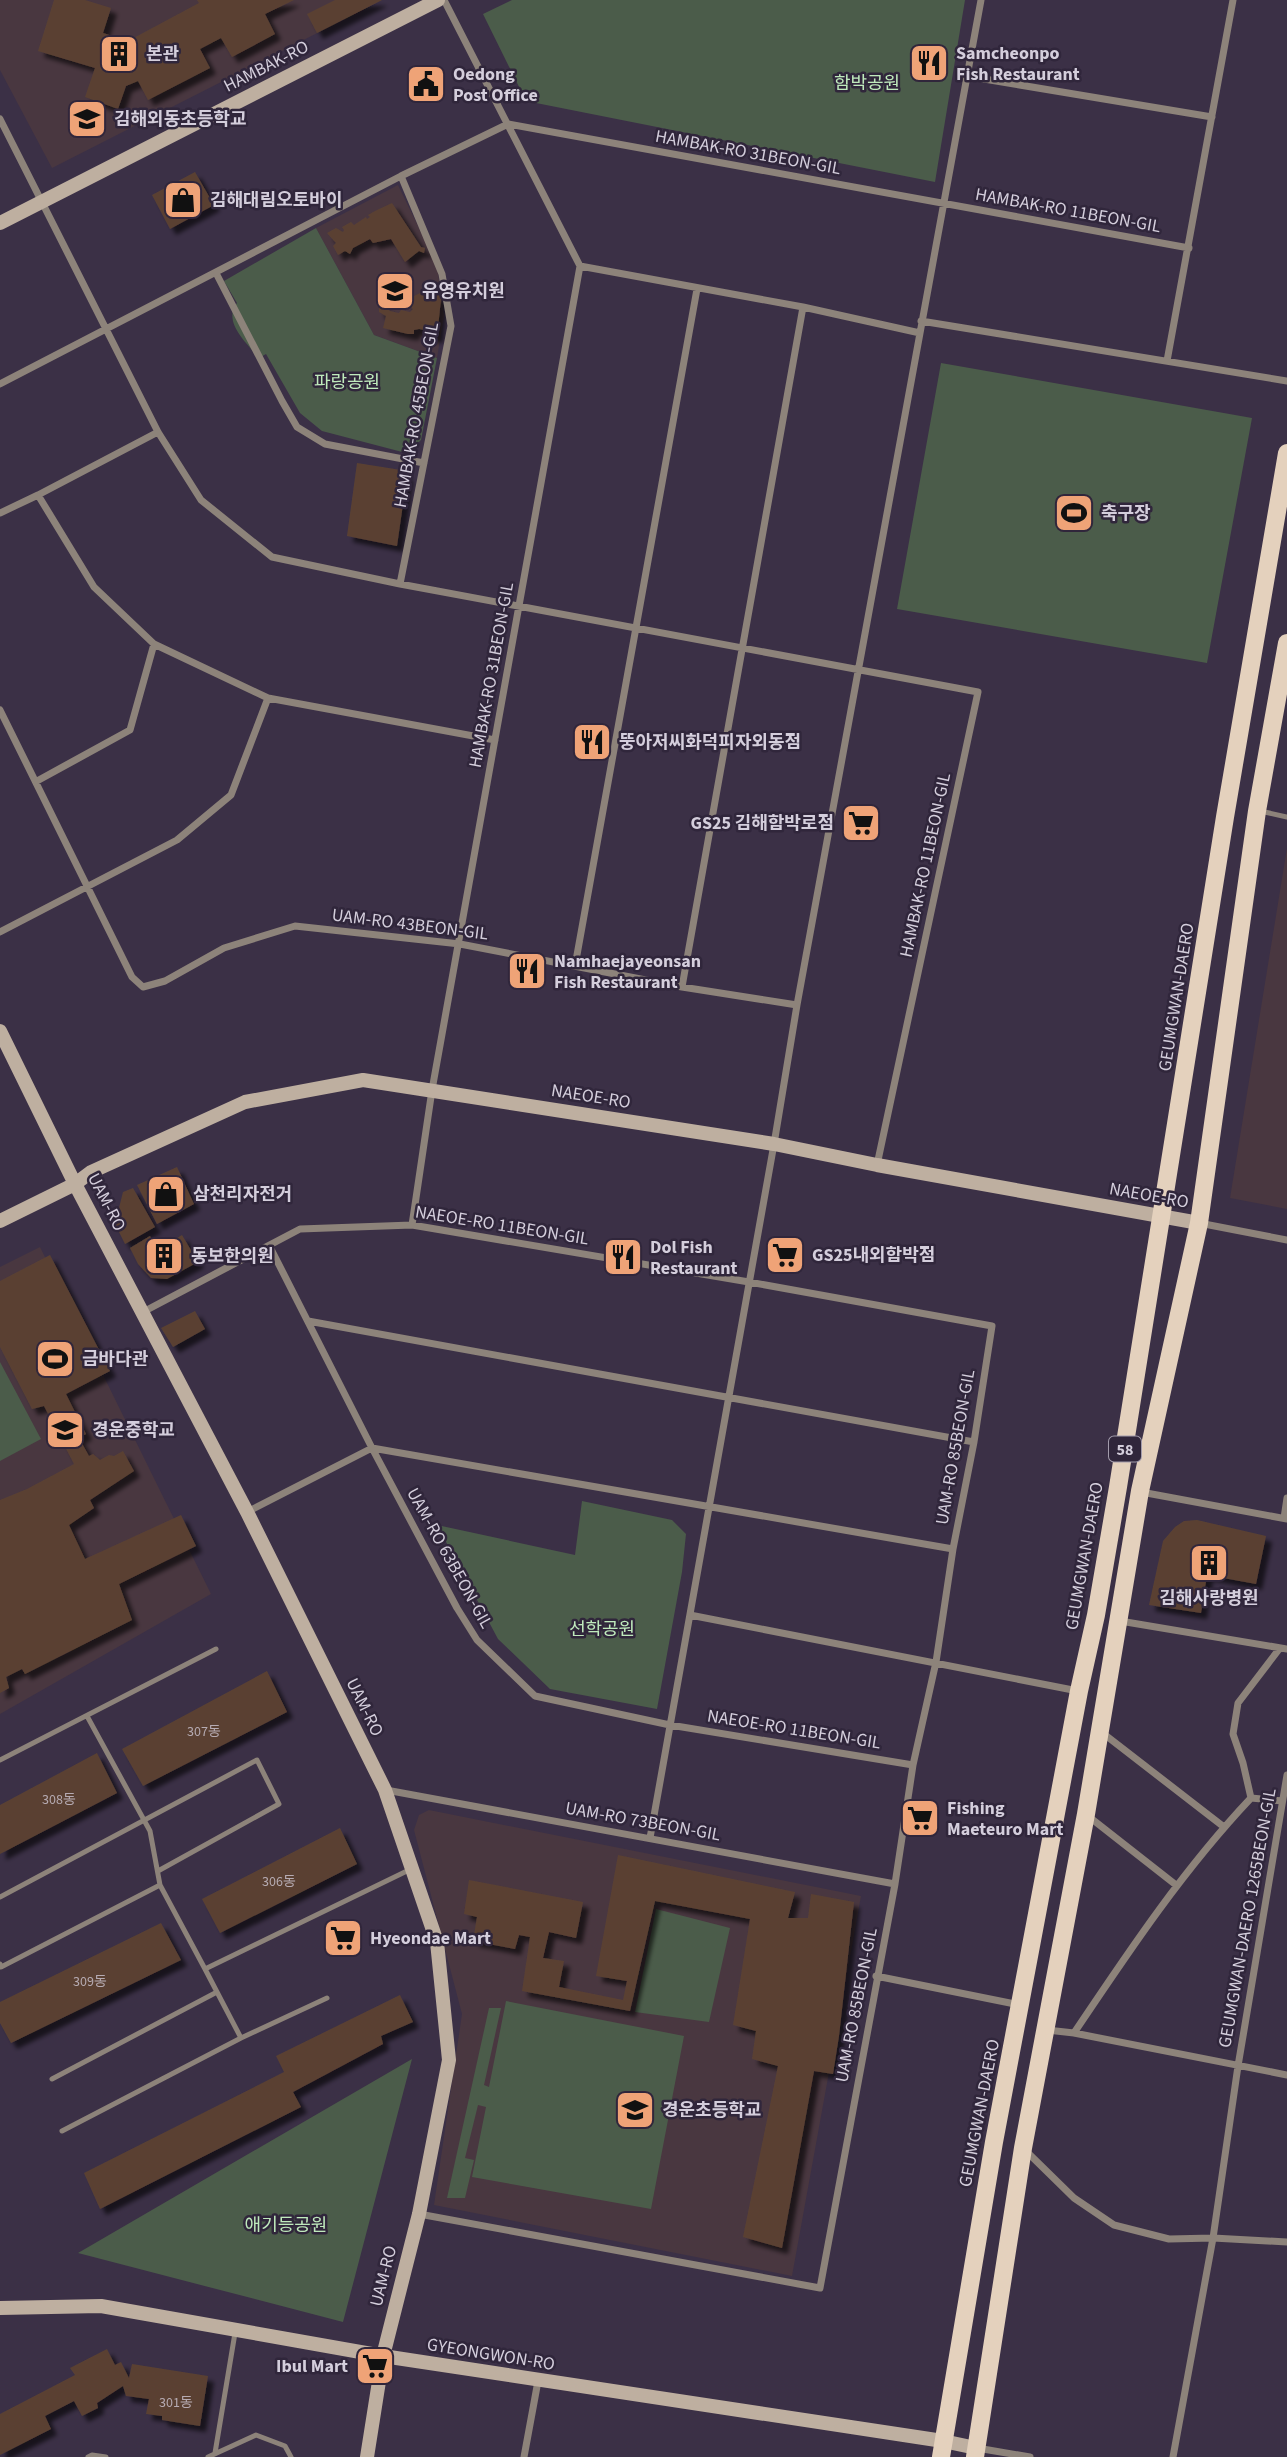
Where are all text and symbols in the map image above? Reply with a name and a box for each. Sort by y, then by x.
building icon: 본관 [98,33,140,75]
street label: HAMBAK-RO [219,34,313,99]
place label: Samcheonpo Fish Restaurant [956,41,1080,87]
place label: 본관 [146,42,180,67]
restaurant icon: Samcheonpo Fish Restaurant [908,42,950,84]
place label: Oedong Post Office [453,62,538,108]
public building icon: Oedong Post Office [405,63,447,105]
park label: 함박공원 [834,71,900,96]
school or university icon: 김해외동초등학교 [66,98,108,140]
place label: 김해외동초등학교 [114,107,246,132]
street label: HAMBAK-RO 31BEON-GIL [653,124,843,181]
shop icon: 김해대림오토바이 [162,179,204,221]
street label: HAMBAK-RO 11BEON-GIL [973,182,1163,239]
place label: 김해대림오토바이 [210,188,342,213]
school or university icon: 유영유치원 [374,270,416,312]
place label: 유영유치원 [422,279,505,304]
street label: HAMBAK-RO 45BEON-GIL [388,320,445,510]
park label: 파랑공원 [314,370,380,395]
sports icon: 축구장 [1053,492,1095,534]
place label: 축구장 [1101,501,1151,526]
street label: HAMBAK-RO 31BEON-GIL [463,580,520,770]
restaurant icon: 뚱아저씨화덕피자외동점 [571,721,613,763]
place label: 뚱아저씨화덕피자외동점 [619,730,801,755]
street label: HAMBAK-RO 11BEON-GIL [894,770,957,960]
supermarket icon: GS25 김해함박로점 [840,802,882,844]
place label: GS25 김해함박로점 [691,811,834,836]
street label: UAM-RO 43BEON-GIL [330,903,490,947]
street label: GEUMGWAN-DAERO [1152,921,1201,1073]
place label: Namhaejayeonsan Fish Restaurant [554,949,701,995]
restaurant icon: Namhaejayeonsan Fish Restaurant [506,950,548,992]
street label: NAEOE-RO [549,1078,632,1115]
street label: UAM-RO [81,1169,132,1236]
shop icon: 삼천리자전거 [145,1173,187,1215]
street label: NAEOE-RO [1107,1176,1191,1215]
place label: 삼천리자전거 [193,1182,292,1207]
street label: NAEOE-RO 11BEON-GIL [413,1199,591,1252]
supermarket icon: GS25내외함박점 [764,1234,806,1276]
building icon: 동보한의원 [143,1235,185,1277]
place label: Dol Fish Restaurant [650,1235,737,1281]
restaurant icon: Dol Fish Restaurant [602,1236,644,1278]
place label: GS25내외함박점 [812,1243,935,1268]
place label: 동보한의원 [191,1244,274,1269]
sports icon: 금바다관 [34,1338,76,1380]
place label: 금바다관 [82,1347,149,1372]
street label: UAM-RO 85BEON-GIL [930,1367,982,1527]
school or university icon: 경운중학교 [44,1409,86,1451]
place label: 경운중학교 [92,1418,175,1443]
road number: 58 [1109,1436,1141,1462]
street label: GEUMGWAN-DAERO [1059,1480,1110,1632]
street label: UAM-RO 63BEON-GIL [400,1483,499,1633]
building icon: 김해사랑병원 [1188,1542,1230,1584]
place label: 김해사랑병원 [1159,1586,1259,1611]
park label: 선학공원 [569,1617,635,1642]
street label: UAM-RO [340,1674,389,1741]
street label: NAEOE-RO 11BEON-GIL [705,1703,883,1756]
house number: 307동 [187,1722,221,1742]
street label: GEUMGWAN-DAERO 1265BEON-GIL [1212,1786,1283,2050]
house number: 308동 [42,1790,76,1810]
street label: UAM-RO 73BEON-GIL [563,1796,723,1848]
place label: Fishing Maeteuro Mart [947,1796,1063,1842]
supermarket icon: Fishing Maeteuro Mart [899,1797,941,1839]
house number: 306동 [262,1872,296,1892]
supermarket icon: Hyeondae Mart [322,1917,364,1959]
street label: UAM-RO 85BEON-GIL [829,1925,884,2085]
place label: Hyeondae Mart [370,1926,491,1951]
house number: 309동 [73,1972,107,1992]
street label: GEUMGWAN-DAERO [953,2037,1006,2189]
school or university icon: 경운초등학교 [614,2089,656,2131]
place label: 경운초등학교 [662,2098,761,2123]
park label: 애기등공원 [245,2213,327,2238]
street label: UAM-RO [364,2243,403,2309]
street label: GYEONGWON-RO [425,2332,557,2377]
supermarket icon: Ibul Mart [354,2345,396,2387]
place label: Ibul Mart [276,2354,348,2379]
house number: 301동 [159,2393,193,2413]

